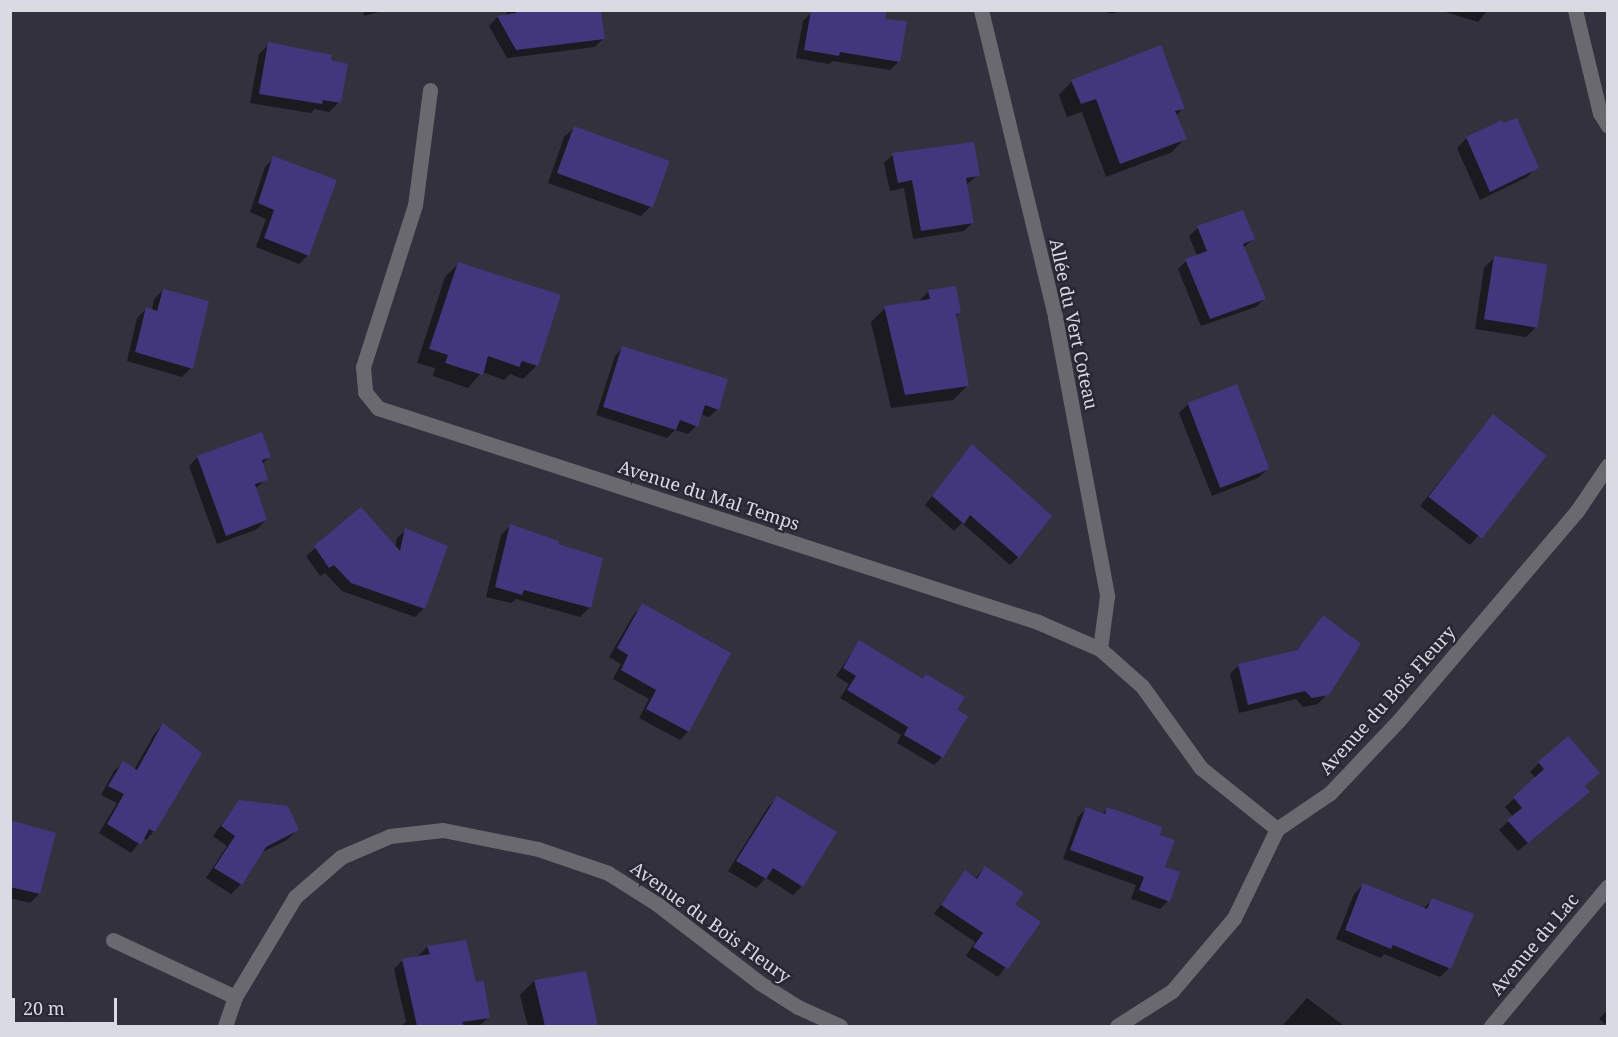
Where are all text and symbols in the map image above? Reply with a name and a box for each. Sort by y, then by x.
street label: Allée du Vert Coteau [1045,237,1103,411]
street label: Avenue du Mal Temps [616,455,802,535]
street label: Avenue du Bois Fleury [1314,621,1460,779]
street label: Avenue du Bois Fleury [627,857,795,987]
street label: Avenue du Lac [1485,889,1583,999]
scale bar [15,986,120,1024]
text: 20 m [23,996,65,1020]

